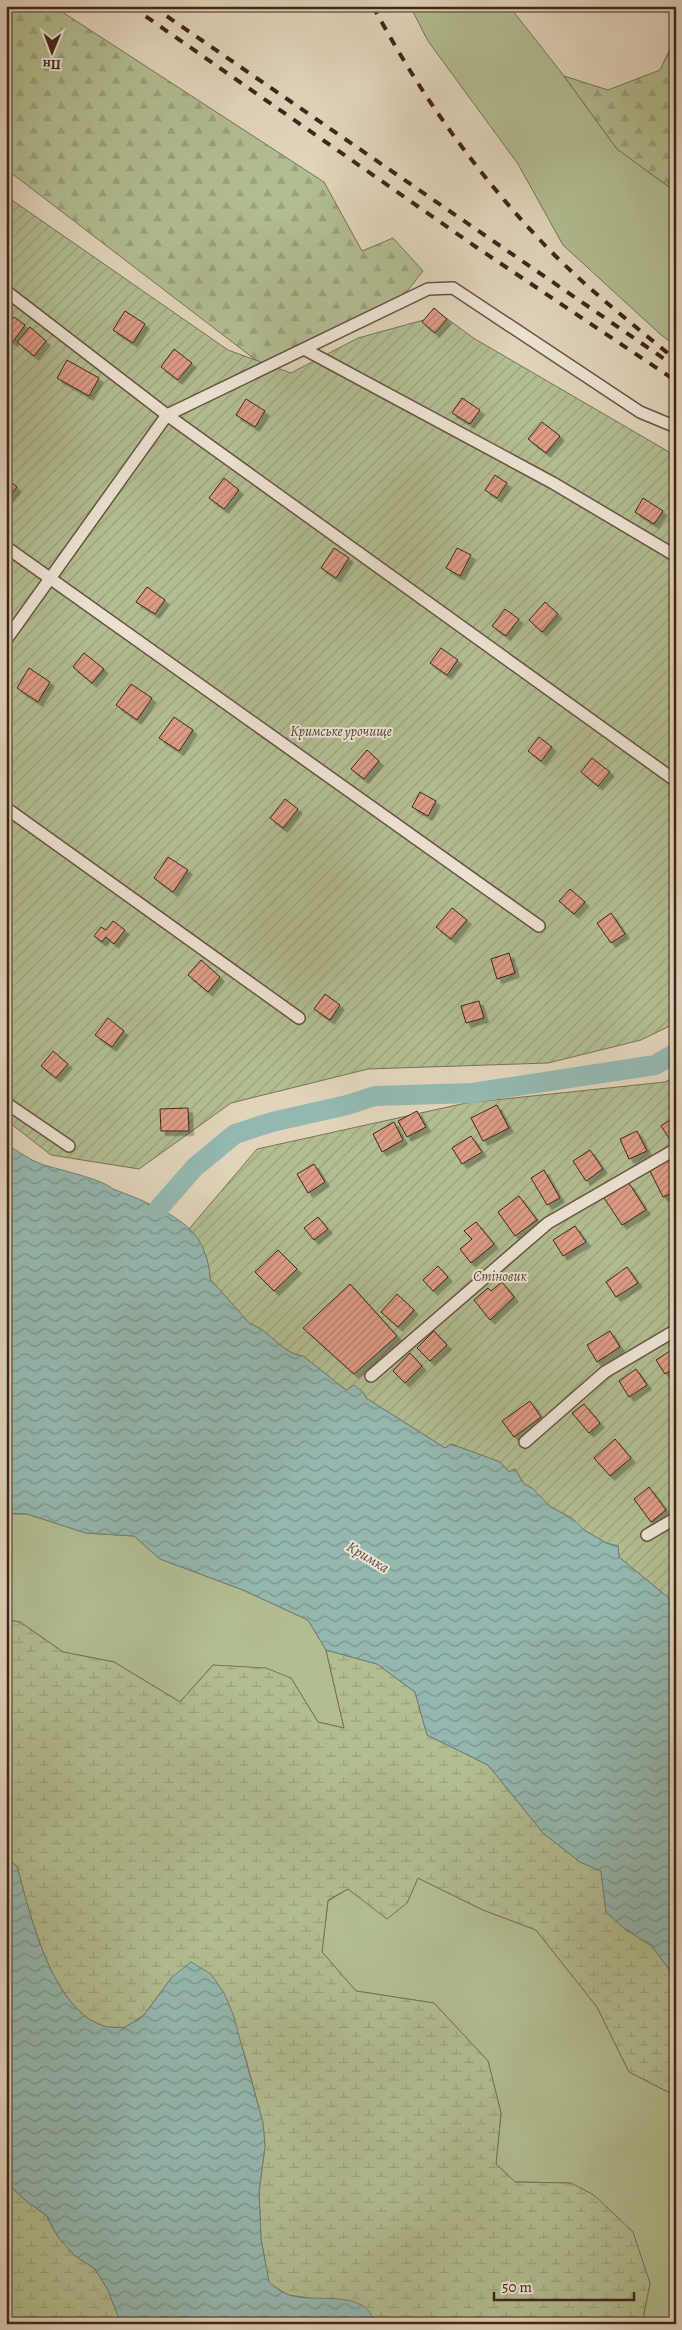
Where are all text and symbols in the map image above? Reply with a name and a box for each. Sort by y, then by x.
north arrow [28,28,78,78]
text: Пн [42,55,61,74]
park label: Кримське урочище [290,722,392,741]
park label: Стіновик [473,1267,527,1286]
water label: Кримка [343,1536,393,1578]
scale bar [494,2270,634,2302]
text: 50 m [502,2277,532,2297]

